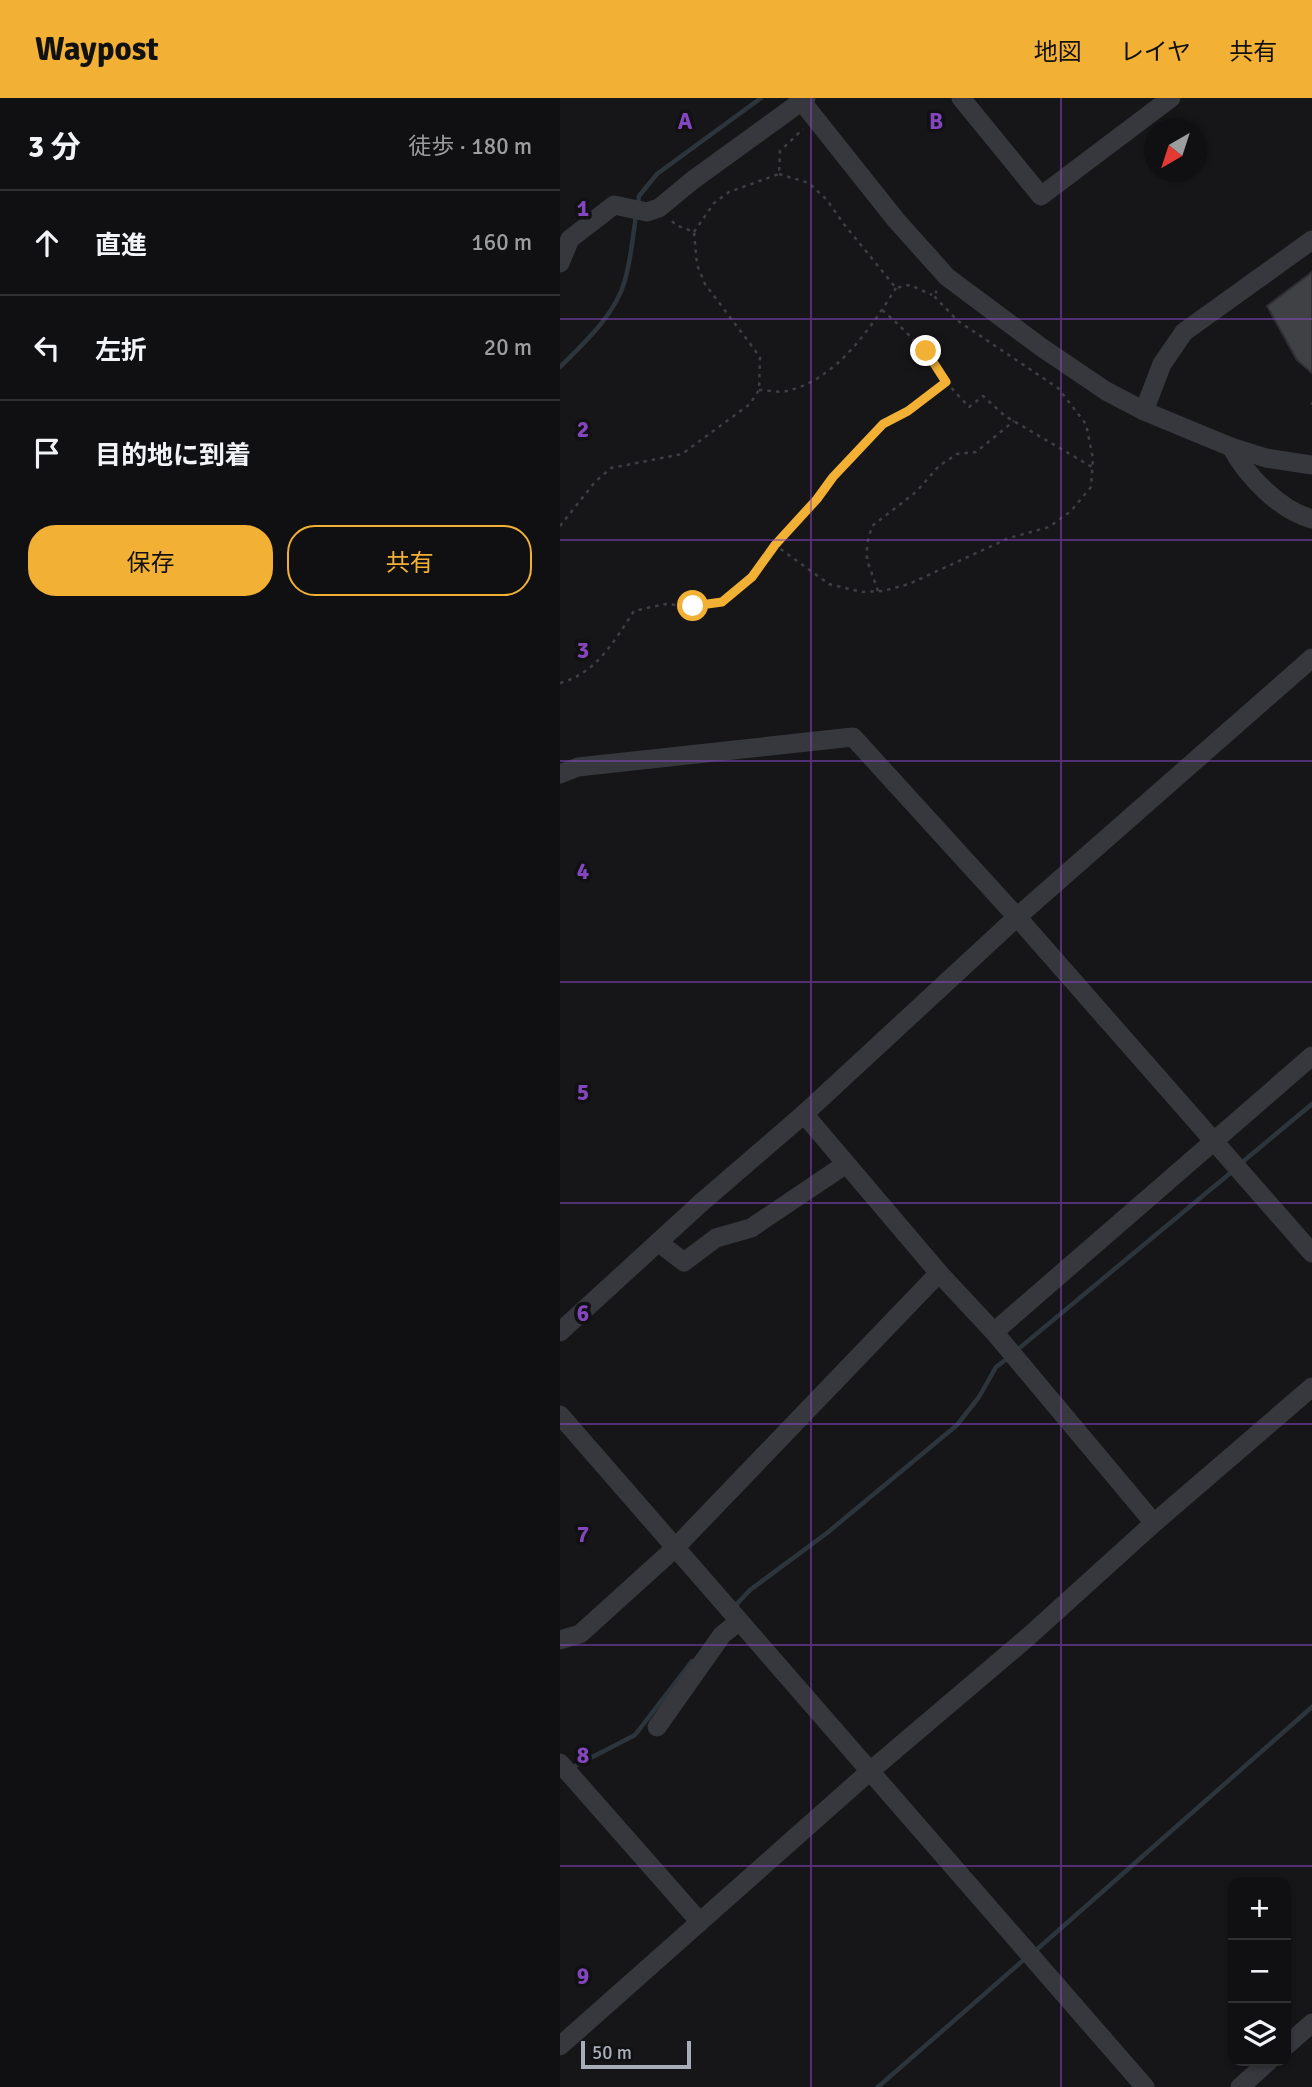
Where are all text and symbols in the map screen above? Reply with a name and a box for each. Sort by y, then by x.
text: Waypost [35,29,159,70]
text: 地図 [1034,37,1082,67]
text: レイヤ [1120,37,1191,67]
text: 共有 [1229,37,1277,67]
text: A [678,107,693,136]
text: B [929,107,943,136]
north arrow [1144,119,1207,182]
text: 3 分 [28,129,81,166]
text: 徒歩 · 180 m [408,132,532,161]
text: 1 [577,194,589,223]
icon: ahead [28,224,66,262]
text: 160 m [471,228,532,257]
text: 直進 [95,230,147,262]
icon: left [28,329,66,367]
text: 20 m [484,333,532,362]
text: 左折 [95,335,147,367]
route end [910,335,941,366]
text: 2 [577,415,589,444]
icon: arrive [28,434,66,472]
text: 目的地に到着 [95,440,251,472]
button: 保存 [28,525,273,596]
button: 共有 [287,525,532,596]
route start [677,590,708,621]
text: 3 [577,636,589,665]
text: 4 [577,857,589,886]
text: 5 [577,1078,589,1107]
text: 6 [577,1299,589,1328]
text: 7 [577,1520,589,1549]
text: 8 [577,1741,589,1770]
map controls [1228,1877,1291,2066]
button: + [1228,1877,1291,1940]
button: − [1228,1940,1291,2003]
text: 9 [577,1962,589,1991]
button: layers [1228,2003,1291,2066]
scale bar [581,2038,691,2070]
text: 50 m [592,2041,632,2065]

